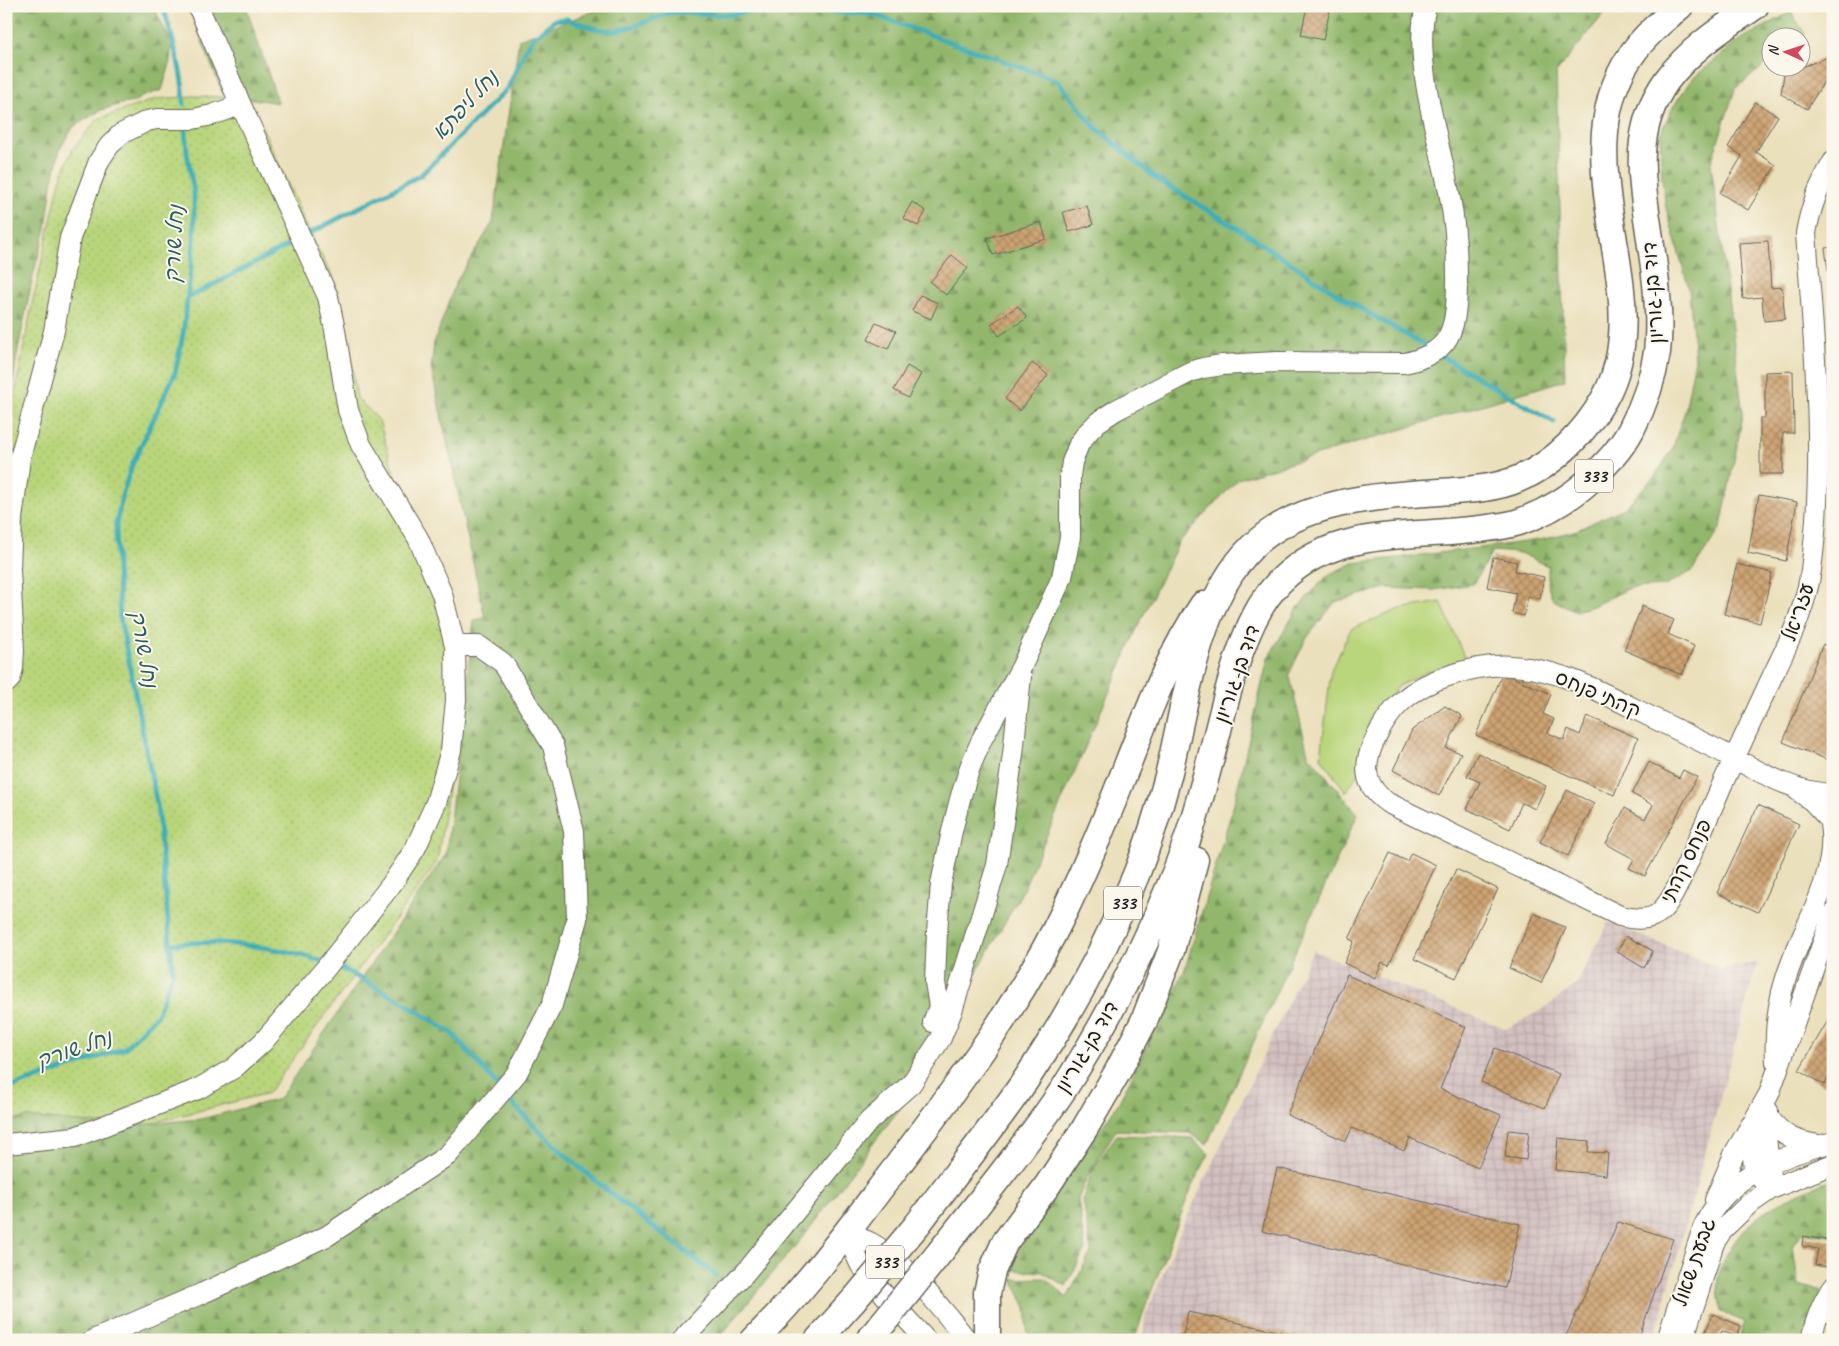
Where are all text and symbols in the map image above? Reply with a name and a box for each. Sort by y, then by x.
north arrow [1762,28,1812,78]
text: N [1765,44,1782,56]
water label: נחל ליפתא [426,64,505,145]
water label: נחל שורק [159,203,189,283]
street label: דוד בן-גוריון [1637,241,1669,345]
road number: 333 [1575,460,1613,492]
street label: עזריאל [1776,580,1820,644]
water label: נחל שורק [124,609,164,691]
street label: דוד בן-גוריון [1209,622,1265,726]
street label: קהתי פנחס [1551,665,1645,723]
street label: פנחס קהתי [1655,815,1717,907]
road number: 333 [1104,886,1142,920]
street label: דוד בן-גוריון [1050,997,1124,1097]
water label: נחל שורק [33,1023,117,1074]
street label: גבעת שאול [1667,1214,1721,1310]
road number: 333 [866,1246,904,1278]

